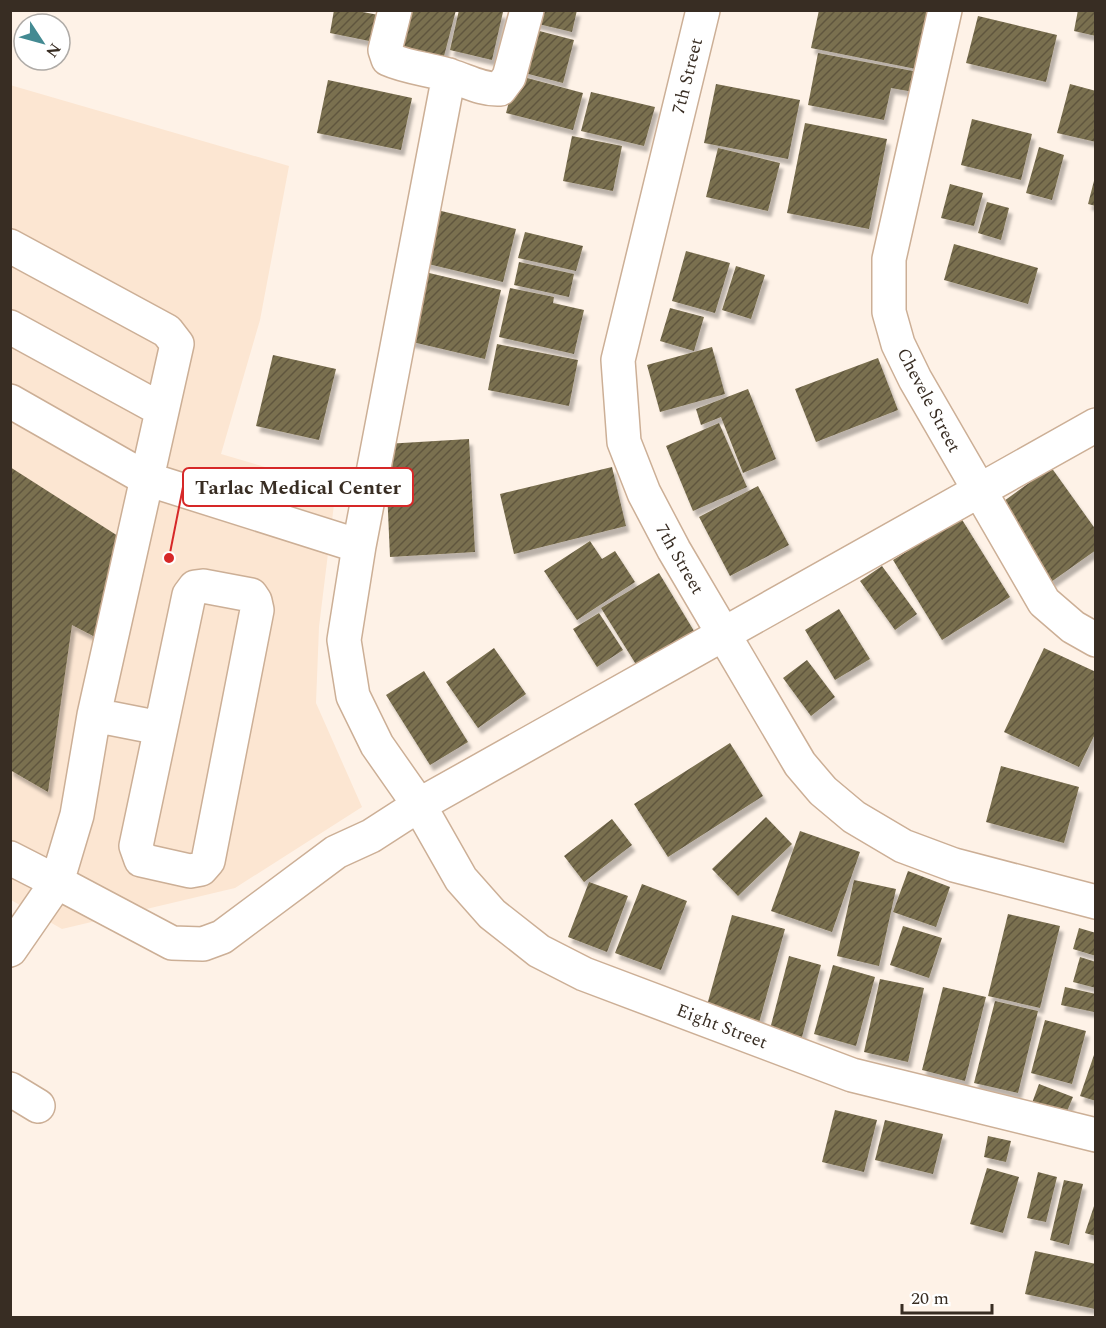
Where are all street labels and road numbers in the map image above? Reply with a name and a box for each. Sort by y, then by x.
street label: 7th Street [665,35,710,117]
street label: Chevele Street [890,343,968,457]
street label: 7th Street [648,519,711,600]
street label: Eight Street [672,997,771,1056]

